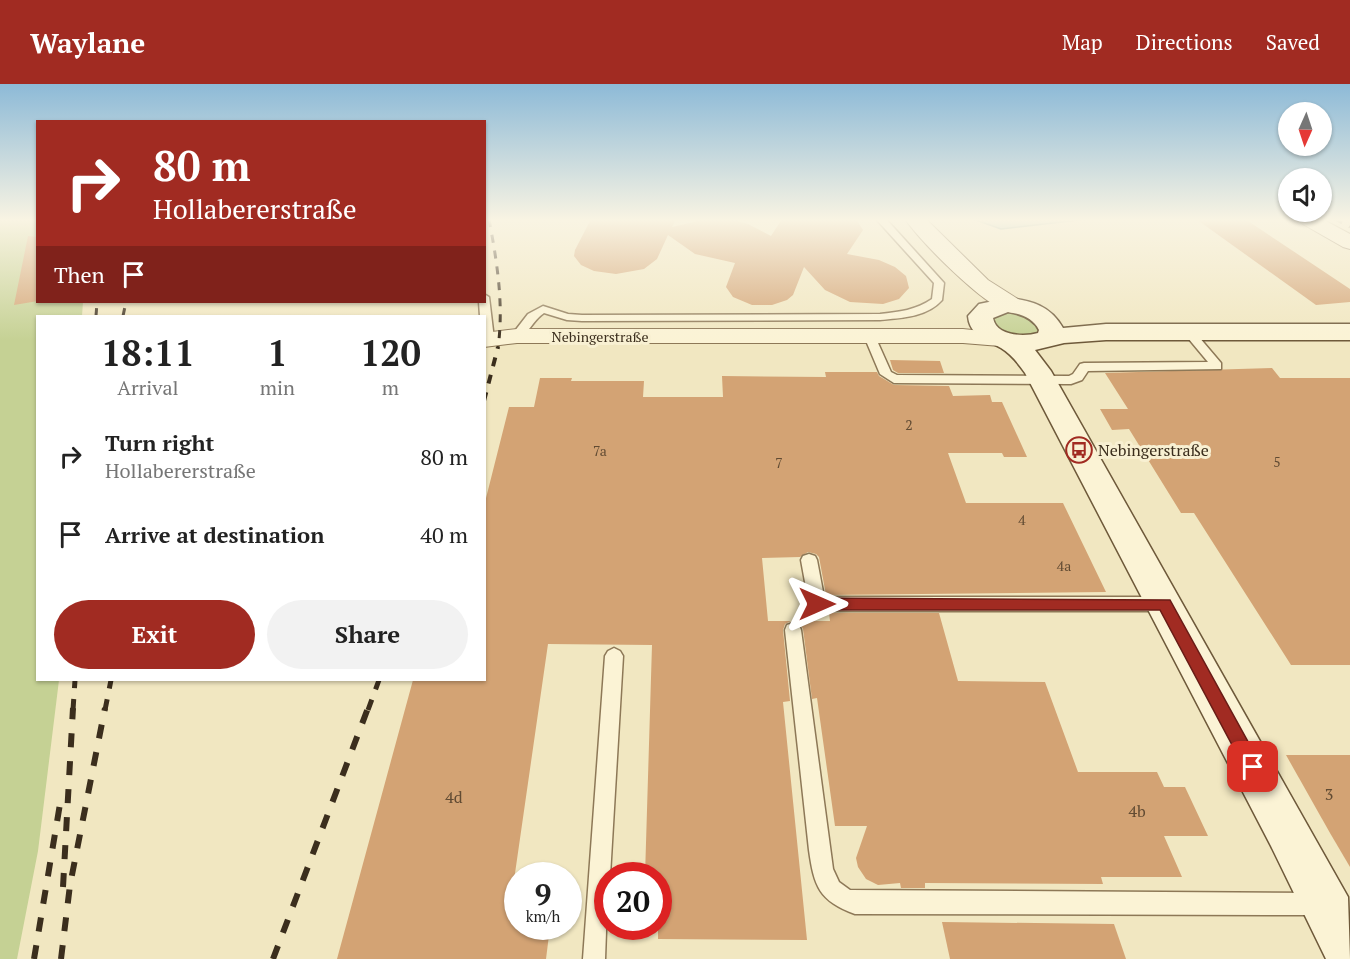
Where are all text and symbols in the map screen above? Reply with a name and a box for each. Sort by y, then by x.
text: Waylane [30,24,145,61]
text: Map [1062,28,1103,56]
text: Directions [1136,28,1233,56]
text: Saved [1266,28,1320,56]
north arrow [1278,102,1332,156]
map controls [1278,102,1332,222]
text: 80 m [153,137,251,193]
icon: right [54,144,132,222]
button: sound [1278,168,1332,222]
text: Hollabererstraße [153,191,357,227]
icon: arrive [117,258,150,291]
text: Then [54,260,105,289]
street label: Nebingerstraße [552,327,648,346]
text: 18:11 [101,329,195,376]
text: 1 [267,329,288,376]
text: 120 [360,329,421,376]
text: Arrival [117,374,179,401]
text: min [260,374,295,401]
text: m [382,374,399,401]
house number: 2 [905,415,913,434]
text: Turn right [105,428,214,457]
bus stop icon: Nebingerstraße [1064,435,1094,465]
place label: Nebingerstraße [1098,439,1209,461]
icon: right [54,440,87,473]
house number: 7a [593,441,607,460]
text: 80 m [420,442,468,471]
house number: 5 [1273,452,1281,471]
house number: 7 [775,453,783,472]
text: Hollabererstraße [105,457,256,484]
house number: 4 [1018,510,1026,529]
icon: arrive [54,518,87,551]
text: Arrive at destination [105,520,324,549]
text: 40 m [420,520,468,549]
house number: 4a [1057,556,1071,575]
position arrow [785,572,849,636]
button: Exit [54,600,255,669]
button: Share [267,600,468,669]
pin [1227,741,1278,792]
icon: arrive [1236,750,1269,783]
house number: 3 [1325,783,1333,805]
house number: 4d [445,786,463,808]
house number: 4b [1128,800,1146,822]
speed limit sign: 20 [594,862,672,940]
text: 9 [535,874,551,914]
text: km/h [526,906,560,926]

